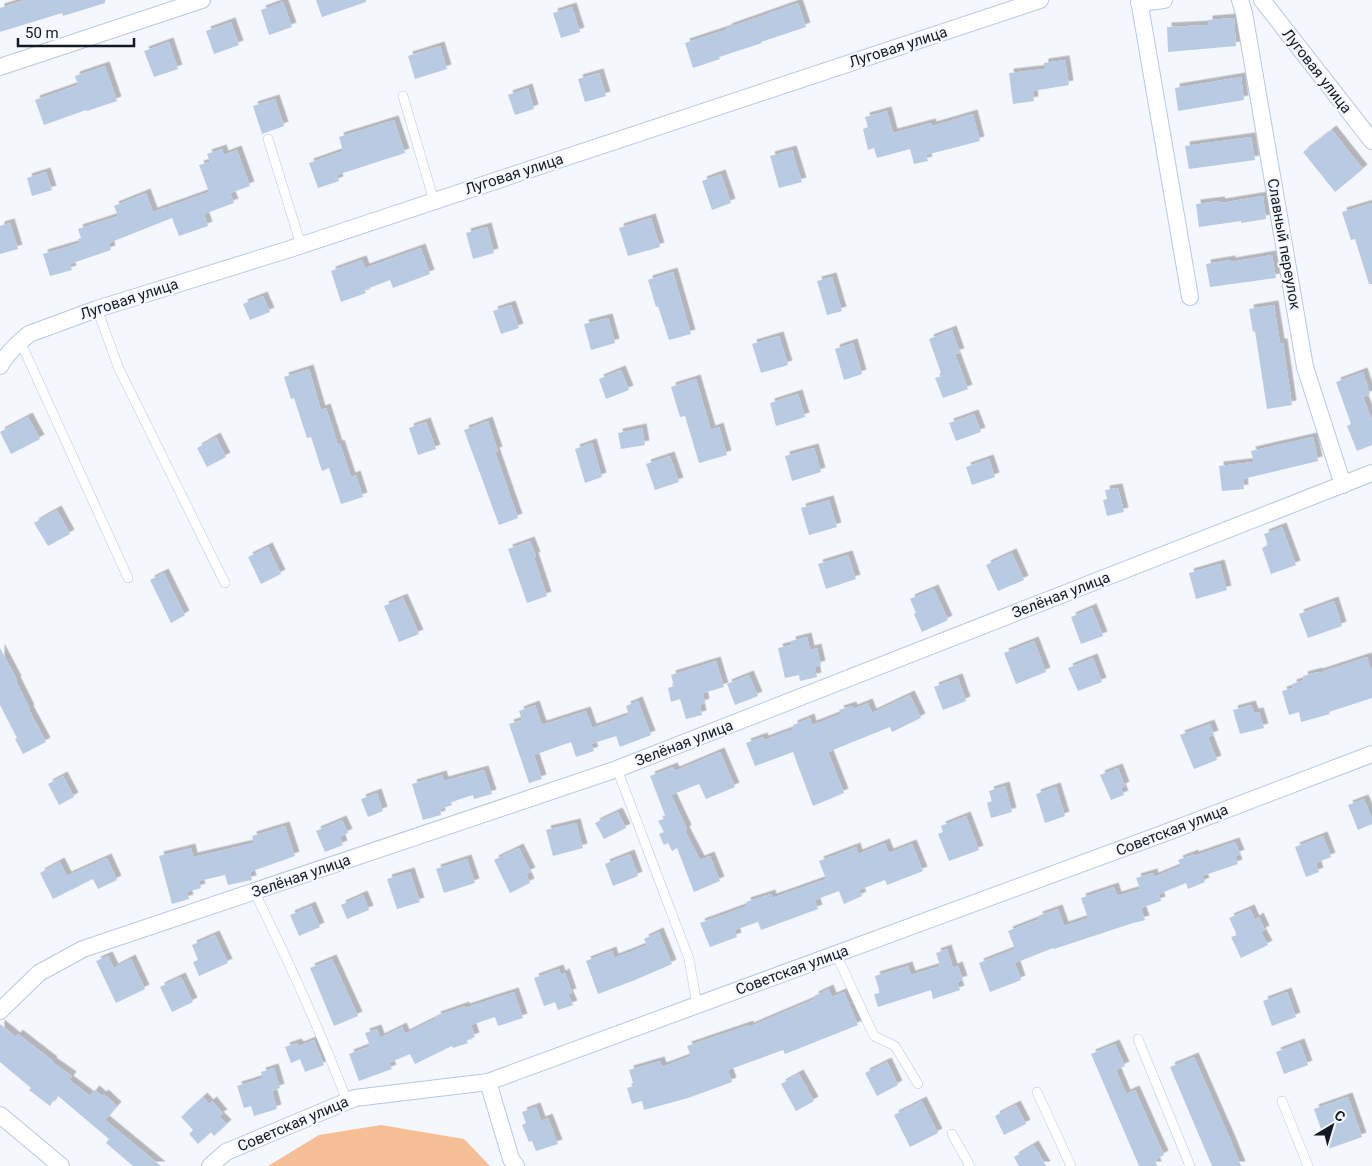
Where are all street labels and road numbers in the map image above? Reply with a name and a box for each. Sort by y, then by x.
street label: Луговая улица [847,23,949,71]
street label: Луговая улица [1278,25,1356,117]
street label: Луговая улица [463,150,565,198]
street label: Славный переулок [1264,177,1304,311]
street label: Луговая улица [78,275,180,323]
street label: Зелёная улица [1009,568,1113,622]
street label: Зелёная улица [632,716,736,770]
street label: Советская улица [1113,800,1231,860]
street label: Зелёная улица [249,851,353,901]
street label: Советская улица [733,941,851,999]
street label: Советская улица [235,1093,351,1155]

